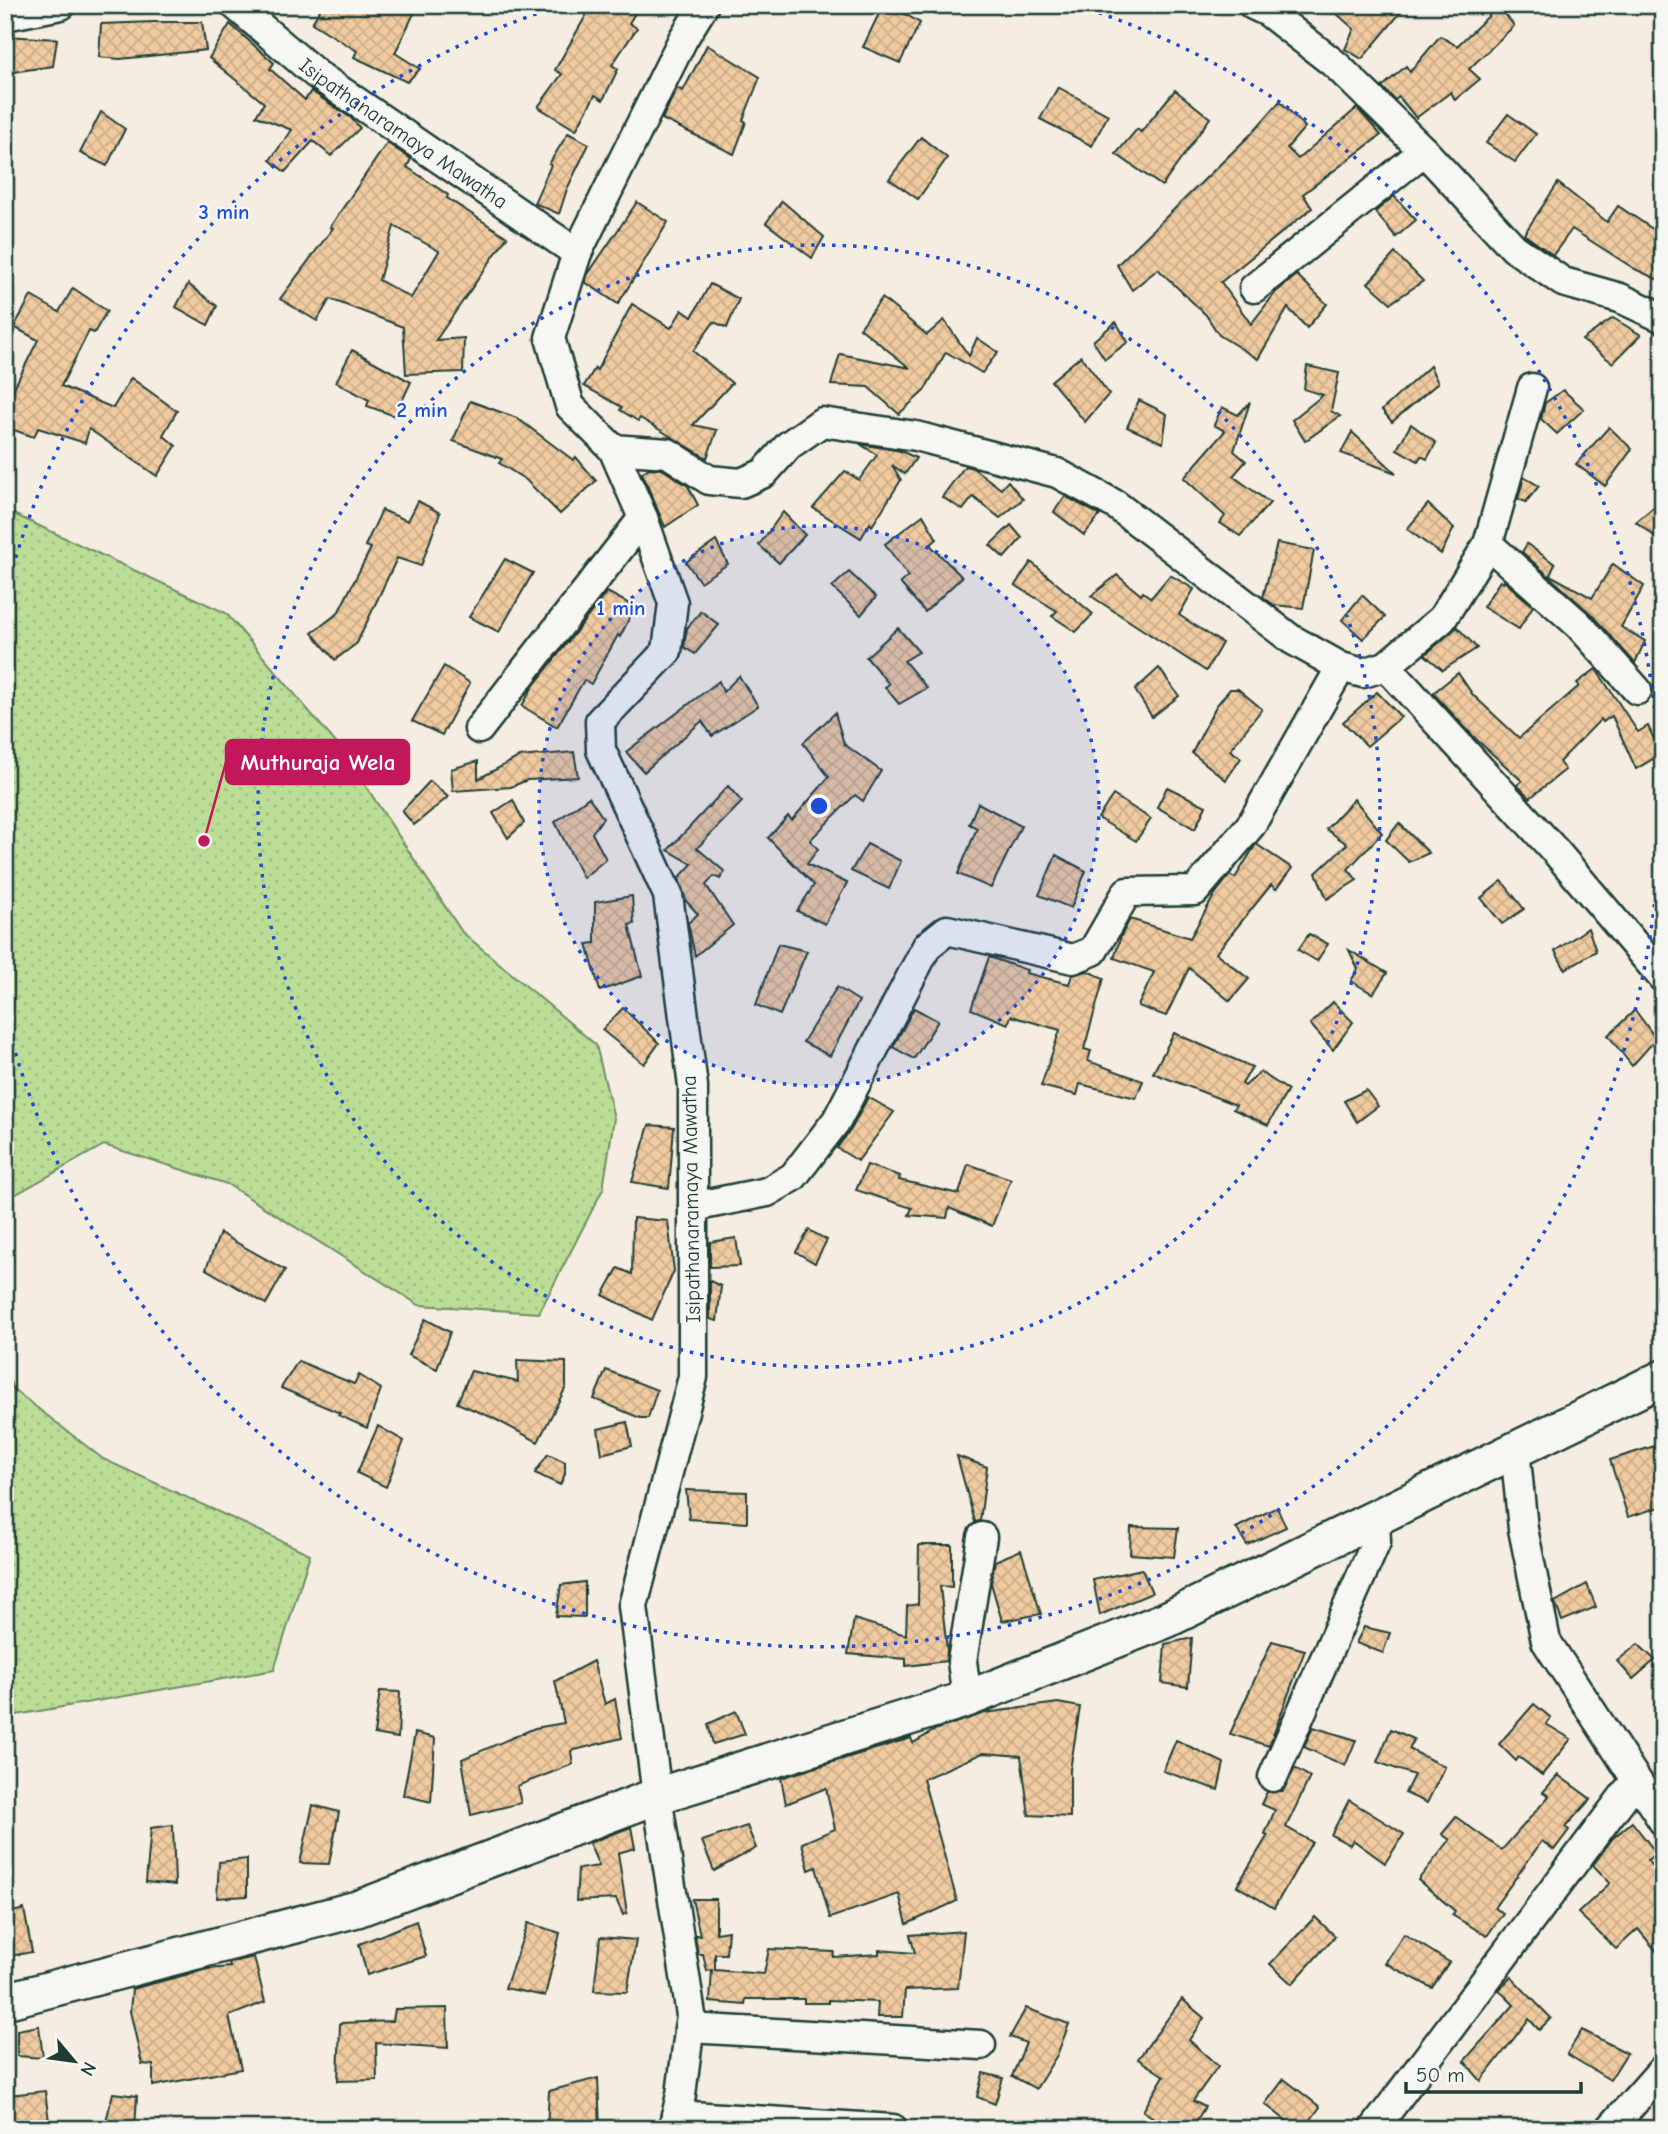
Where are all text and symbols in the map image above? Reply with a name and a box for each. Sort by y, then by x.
street label: Isipathanaramaya Mawatha [294,53,512,214]
text: 3 min [198,200,250,224]
text: 2 min [396,398,448,422]
text: 1 min [597,596,645,620]
callout: Muthuraja Wela [226,740,409,784]
text: Muthuraja Wela [241,749,395,776]
centre of rings [807,794,831,818]
street label: Isipathanaramaya Mawatha [677,1075,705,1323]
north arrow [38,2025,108,2096]
scale bar [1406,2050,1580,2094]
text: N [75,2058,101,2080]
text: 50 m [1416,2063,1465,2087]

